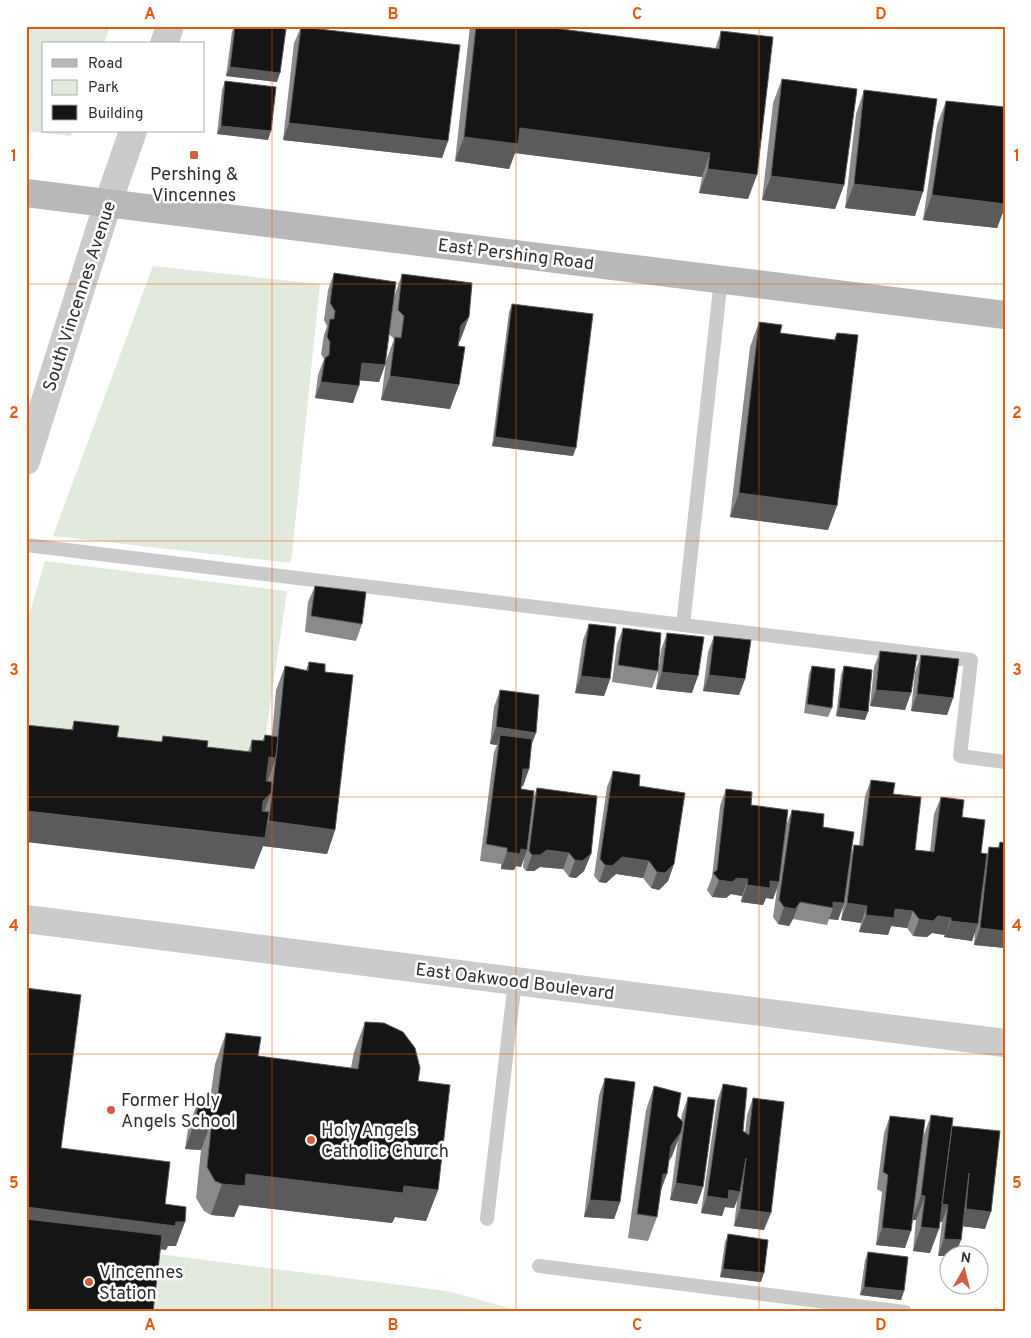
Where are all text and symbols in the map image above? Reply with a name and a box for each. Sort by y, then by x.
text: A [144,5,156,25]
text: B [387,5,399,25]
text: C [632,5,642,25]
text: D [875,5,887,25]
legend [42,42,205,132]
text: Road [88,55,123,74]
text: Park [88,79,119,98]
text: Building [88,105,143,124]
text: 1 [11,147,17,167]
text: 1 [1014,147,1020,167]
marker: Pershing & Vincennes [188,149,200,161]
place label: Pershing & Vincennes [150,164,238,208]
street label: South Vincennes Avenue [39,198,122,395]
street label: East Pershing Road [436,235,595,276]
text: 2 [9,404,19,424]
text: 2 [1012,404,1022,424]
text: 3 [9,661,19,681]
text: 3 [1012,661,1022,681]
text: 4 [9,917,19,937]
text: 4 [1012,917,1022,937]
street label: East Oakwood Boulevard [414,959,616,1006]
place label: Former Holy Angels School [121,1090,236,1134]
marker: Former Holy Angels School [105,1104,117,1116]
place label: Holy Angels Catholic Church [321,1120,449,1164]
marker: Holy Angels Catholic Church [305,1134,317,1146]
text: 5 [9,1174,19,1194]
text: 5 [1012,1174,1022,1194]
north arrow [938,1246,988,1296]
text: N [959,1249,972,1268]
place label: Vincennes Station [99,1262,183,1306]
marker: Vincennes Station [83,1276,95,1288]
text: A [144,1316,156,1336]
text: B [387,1316,399,1336]
text: C [632,1316,642,1336]
text: D [875,1316,887,1336]

